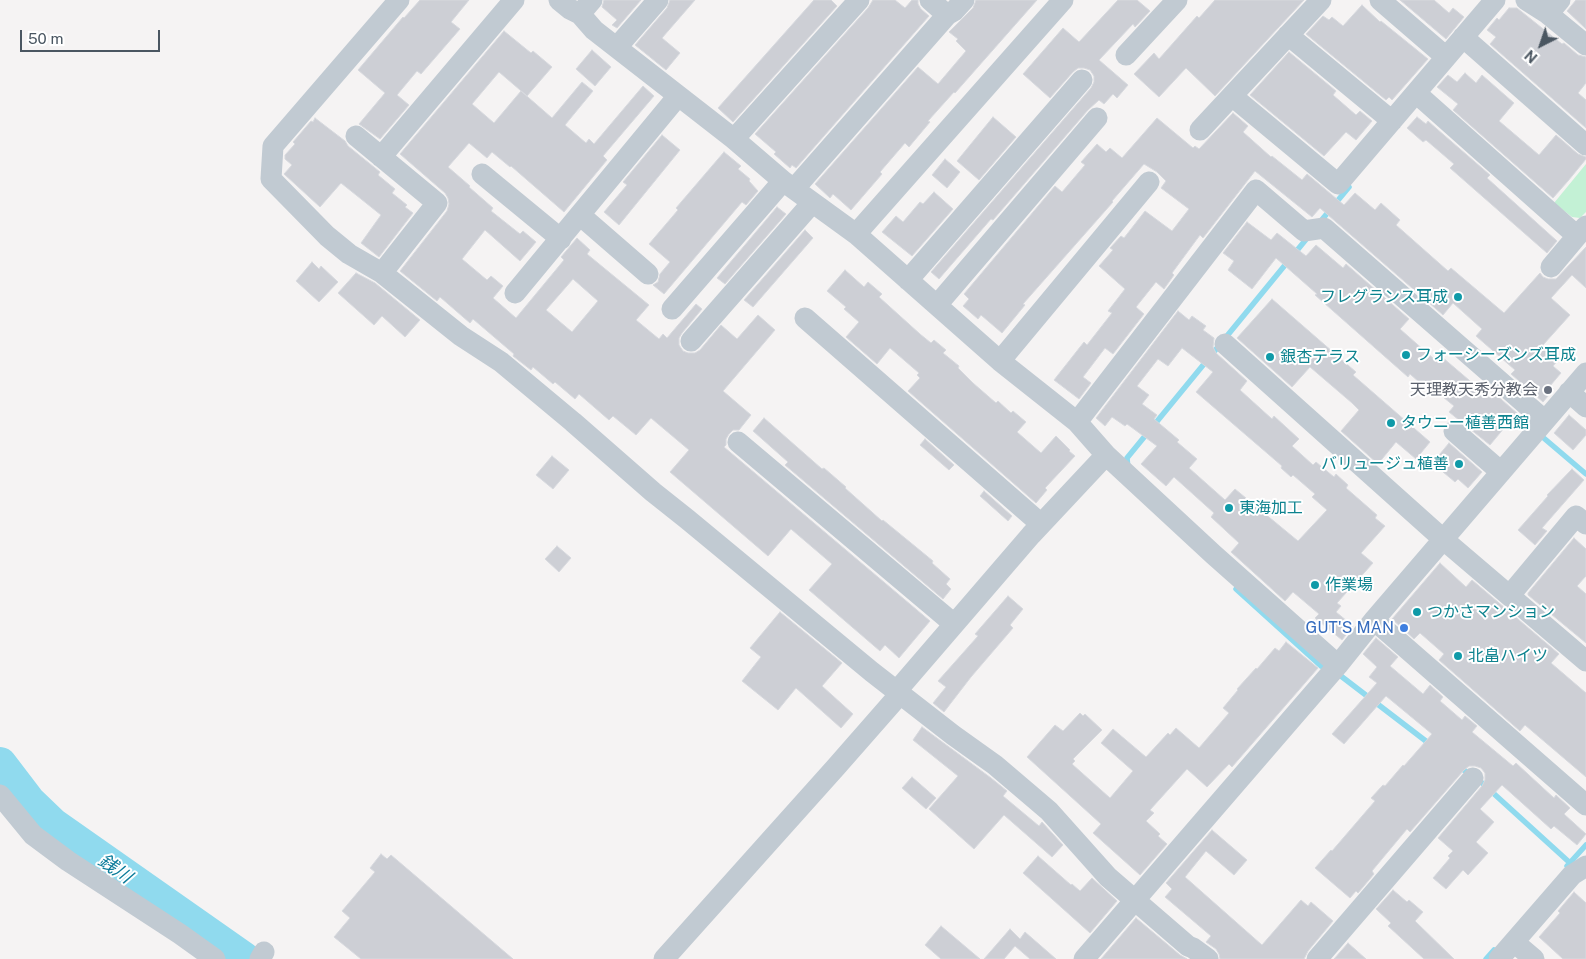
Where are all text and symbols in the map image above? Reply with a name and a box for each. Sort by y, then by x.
scale bar [22,20,162,52]
north arrow [1516,20,1566,70]
text: 50 m [28,30,63,47]
text: N [1522,47,1541,66]
place label: フレグランス耳成 [1320,287,1448,307]
marker: フレグランス耳成 [1452,291,1464,303]
place label: フォーシーズンズ耳成 [1416,345,1576,365]
place label: 銀杏テラス [1280,347,1360,367]
marker: フォーシーズンズ耳成 [1400,349,1412,361]
marker: 銀杏テラス [1264,351,1276,363]
place label: 天理教天秀分教会 [1410,380,1538,400]
marker: 天理教天秀分教会 [1542,384,1554,396]
place label: タウニー植善西館 [1401,413,1529,433]
marker: タウニー植善西館 [1385,417,1397,429]
place label: バリュージュ植善 [1321,454,1449,474]
marker: バリュージュ植善 [1453,458,1465,470]
place label: 東海加工 [1239,498,1303,518]
marker: 東海加工 [1223,502,1235,514]
place label: 作業場 [1325,575,1373,595]
marker: 作業場 [1309,579,1321,591]
place label: つかさマンション [1427,602,1555,622]
marker: つかさマンション [1411,606,1423,618]
place label: GUT'S MAN [1305,618,1394,638]
marker: GUT'S MAN [1398,622,1410,634]
place label: 北畠ハイツ [1468,646,1548,666]
marker: 北畠ハイツ [1452,650,1464,662]
water label: 銭川 [94,850,136,888]

